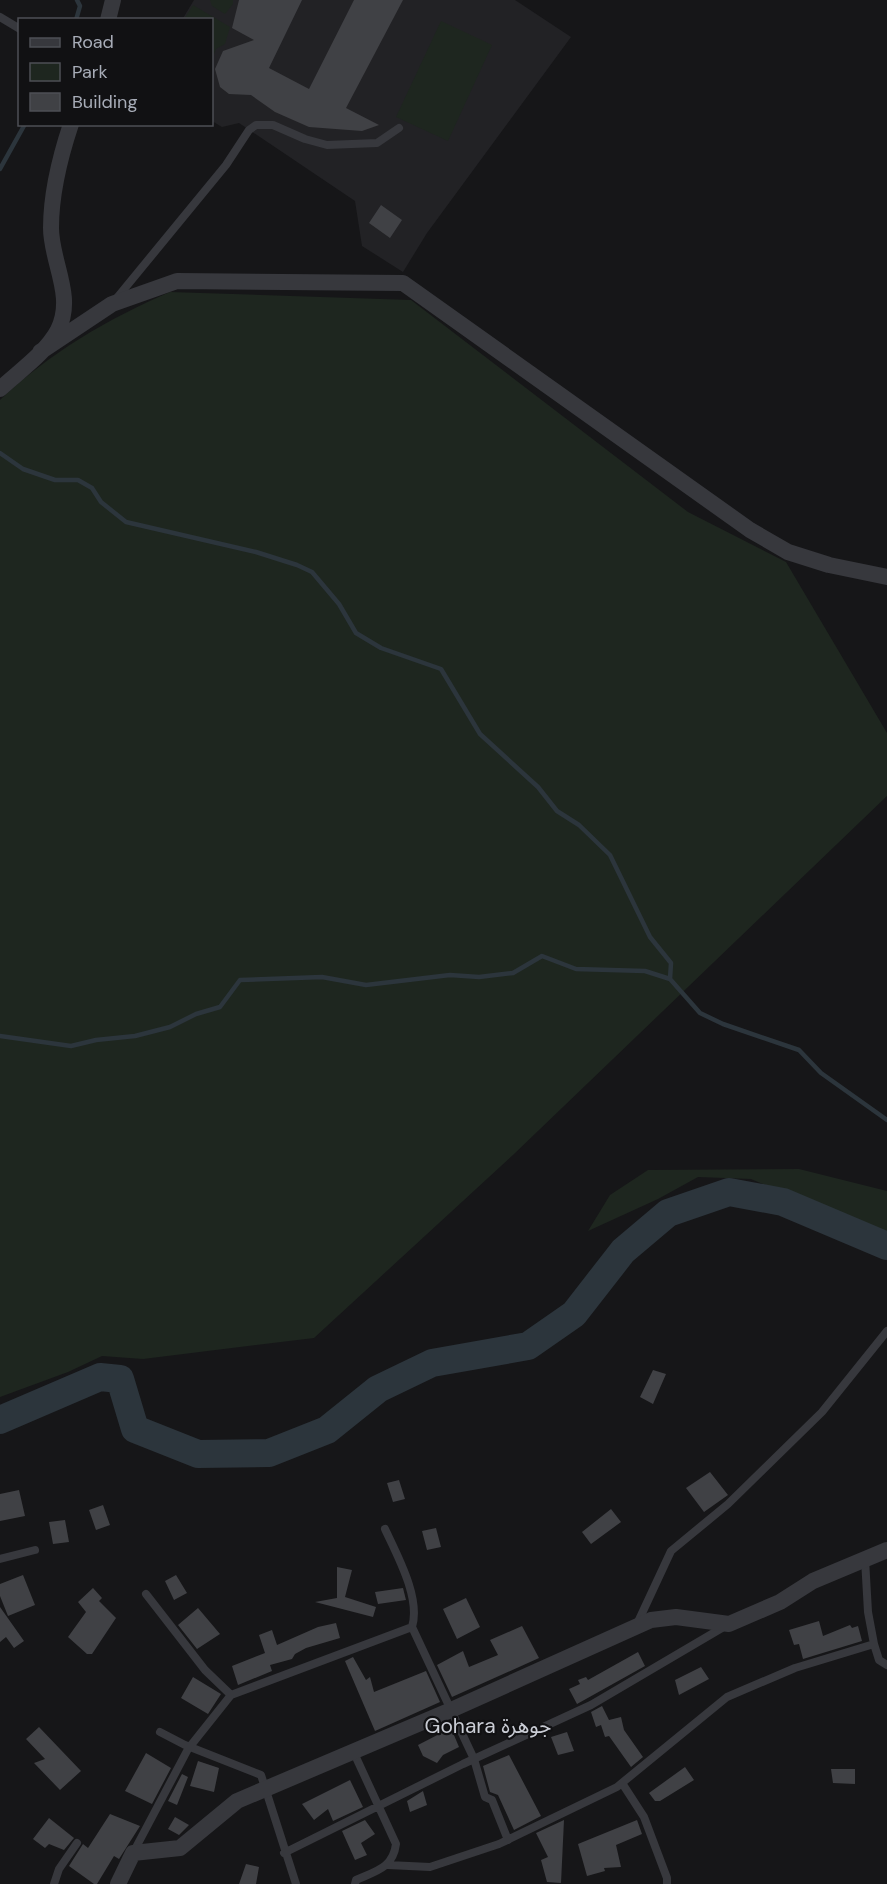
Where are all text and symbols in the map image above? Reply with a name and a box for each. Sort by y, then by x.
legend [18,18,213,126]
text: Road [72,30,114,54]
text: Park [72,60,108,84]
text: Building [72,90,137,114]
district label: Gohara جوهرة [425,1712,551,1740]

